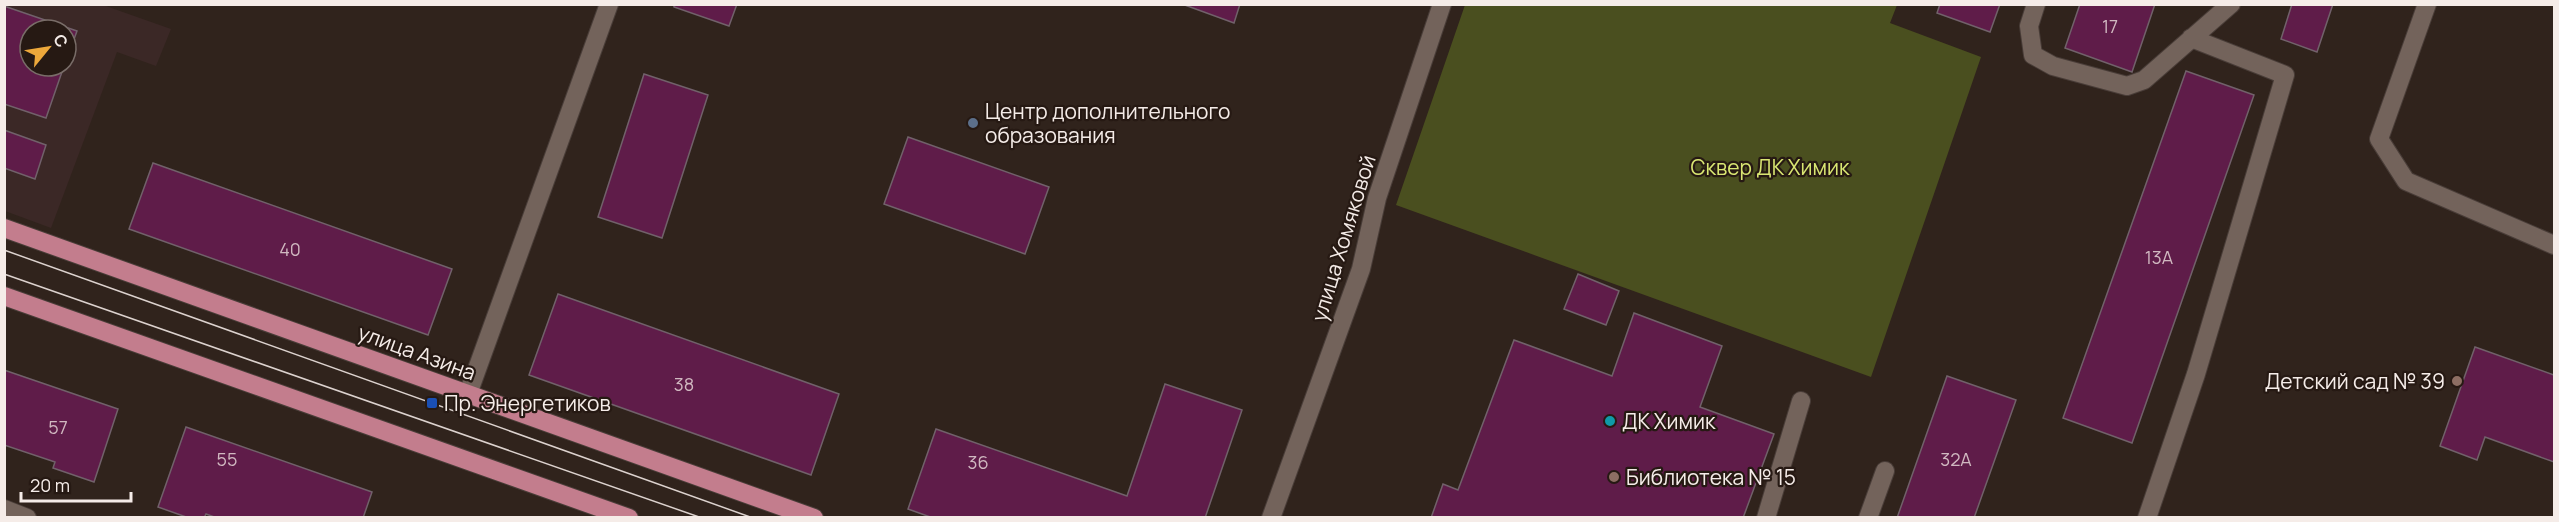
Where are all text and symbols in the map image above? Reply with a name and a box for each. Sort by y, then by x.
house number: 17 [2102,14,2118,38]
north arrow [18,18,78,78]
text: С [49,30,74,51]
place label: Центр дополнительного образования [985,97,1231,149]
marker: Центр дополнительного образования [966,116,980,130]
street label: улица Хомяковой [1304,151,1382,325]
park label: Сквер ДК Химик [1691,153,1850,181]
house number: 40 [279,237,301,261]
house number: 13А [2145,245,2174,269]
street label: улица Азина [354,318,480,386]
place label: Детский сад № 39 [2265,367,2445,395]
house number: 38 [674,372,694,396]
marker: Детский сад № 39 [2450,374,2464,388]
place label: Пр. Энергетиков [444,389,611,417]
marker: Пр. Энергетиков [425,396,439,410]
place label: ДК Химик [1622,407,1716,435]
marker: ДК Химик [1603,414,1617,428]
house number: 57 [48,415,68,439]
house number: 55 [217,447,237,471]
house number: 32А [1940,447,1972,471]
house number: 36 [967,450,989,474]
place label: Библиотека № 15 [1626,463,1796,491]
scale bar [21,465,130,503]
marker: Библиотека № 15 [1607,470,1621,484]
text: 20 m [30,473,70,497]

